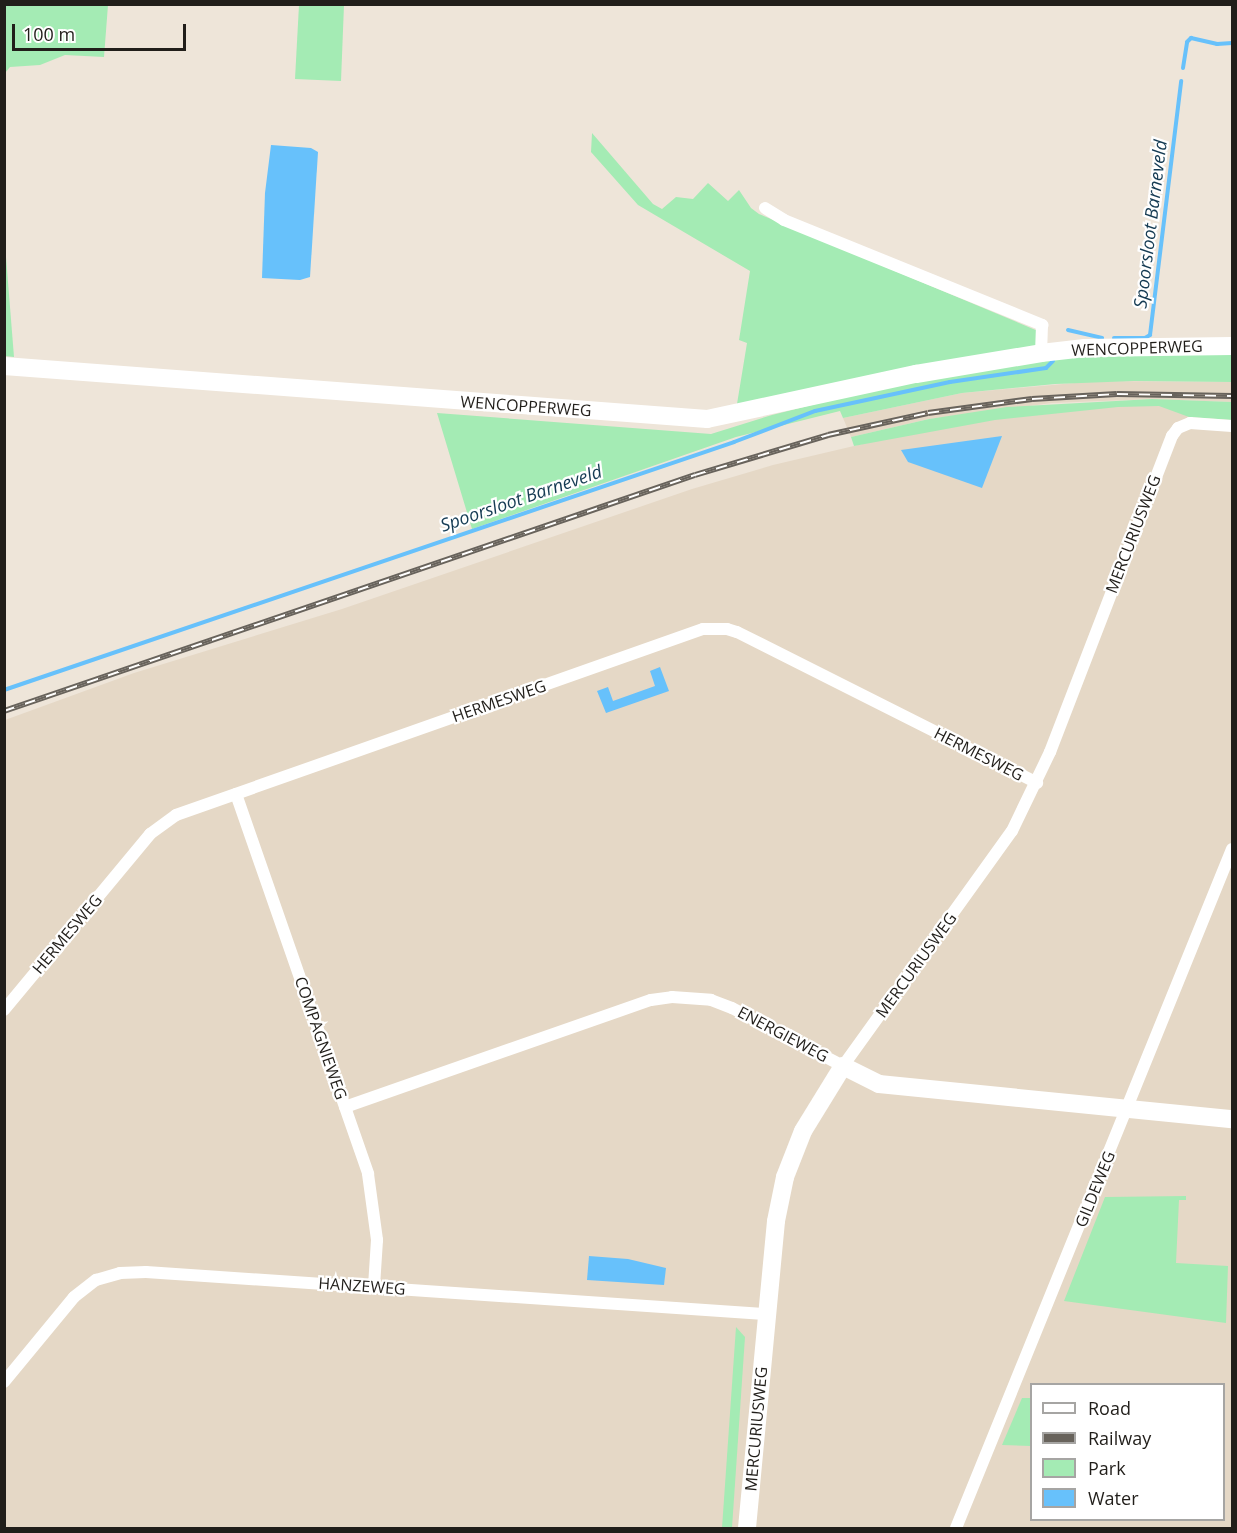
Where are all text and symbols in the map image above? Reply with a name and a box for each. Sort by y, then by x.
scale bar [15,12,189,50]
text: 100 m [23,22,75,46]
water label: Spoorsloot Barneveld [1129,138,1171,310]
street label: WENCOPPERWEG [1071,336,1203,360]
street label: WENCOPPERWEG [460,392,592,420]
water label: Spoorsloot Barneveld [437,460,605,536]
street label: MERCURIUSWEG [1102,472,1164,596]
street label: HERMESWEG [450,676,548,726]
street label: HERMESWEG [931,723,1027,785]
street label: HERMESWEG [28,890,106,978]
street label: MERCURIUSWEG [872,909,960,1021]
street label: COMPAGNIEWEG [291,974,351,1102]
street label: ENERGIEWEG [734,1002,832,1066]
street label: GILDEWEG [1071,1148,1119,1230]
street label: HANZEWEG [318,1273,406,1299]
street label: MERCURIUSWEG [741,1366,771,1492]
legend [1030,1383,1225,1521]
text: Road [1088,1396,1131,1420]
text: Railway [1088,1426,1151,1450]
text: Park [1088,1456,1126,1480]
text: Water [1088,1486,1139,1510]

